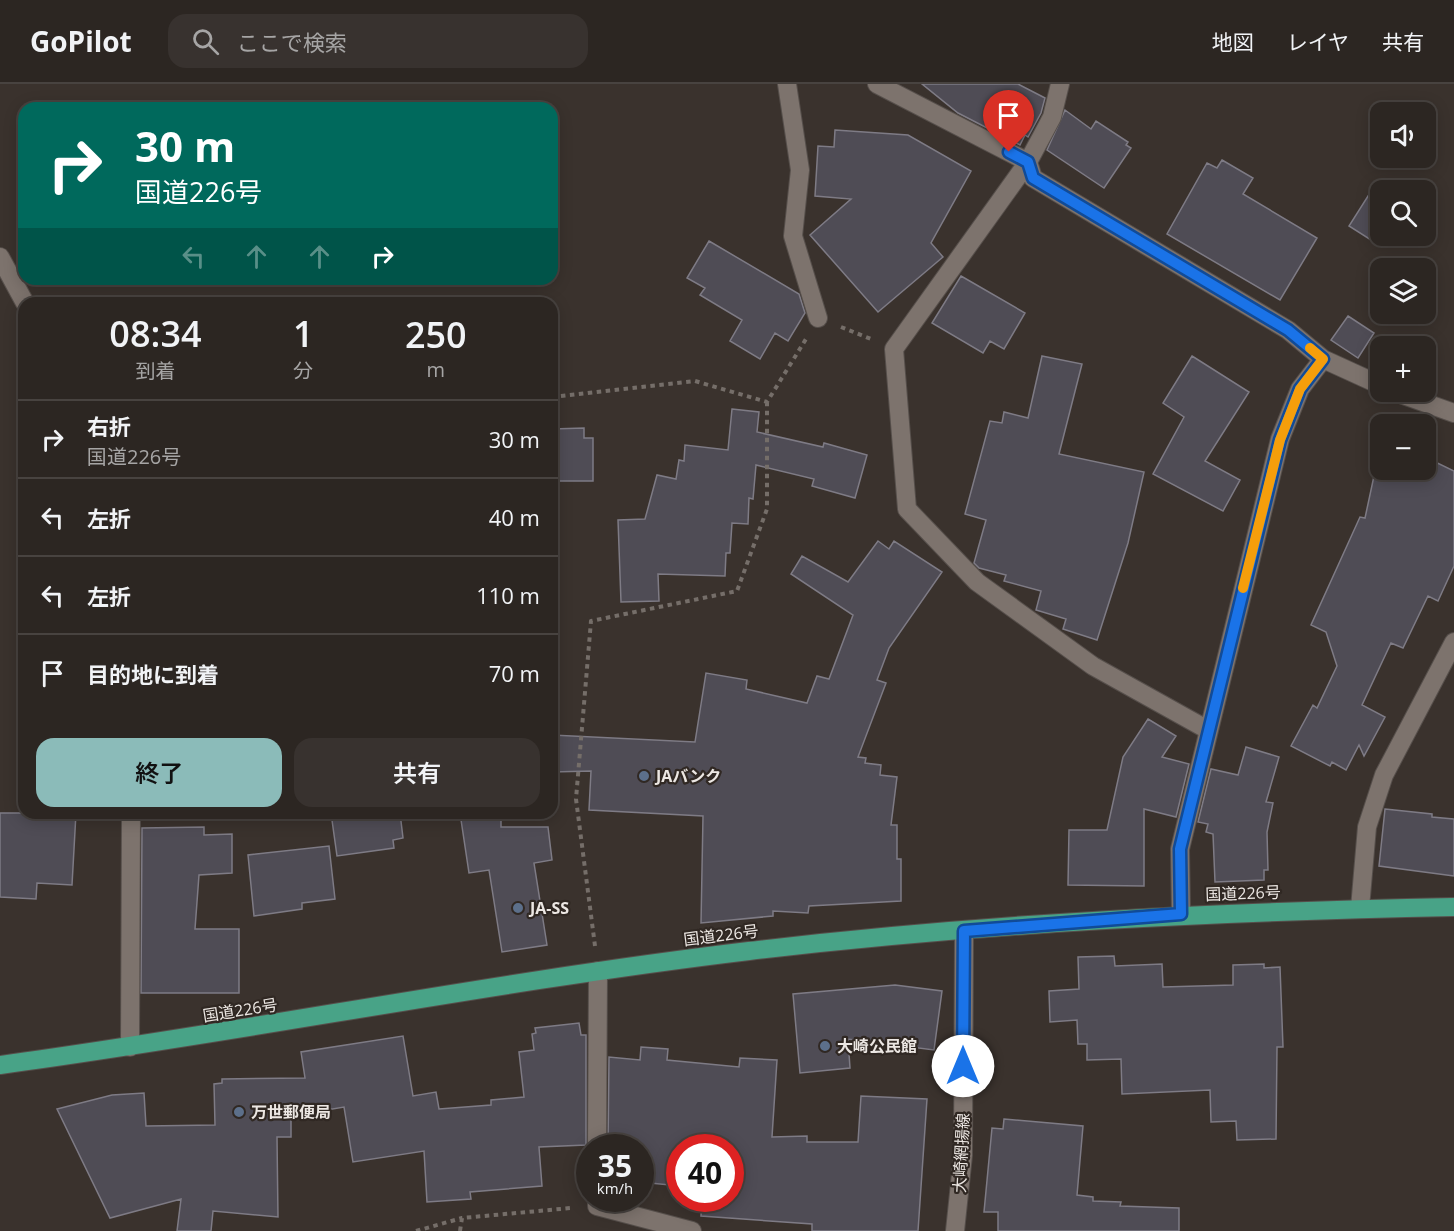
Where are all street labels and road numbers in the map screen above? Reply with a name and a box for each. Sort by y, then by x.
street label: 国道226号 [1205,881,1281,905]
street label: 国道226号 [682,919,760,951]
street label: 国道226号 [201,993,279,1027]
street label: 大崎網揚線 [948,1112,974,1194]

